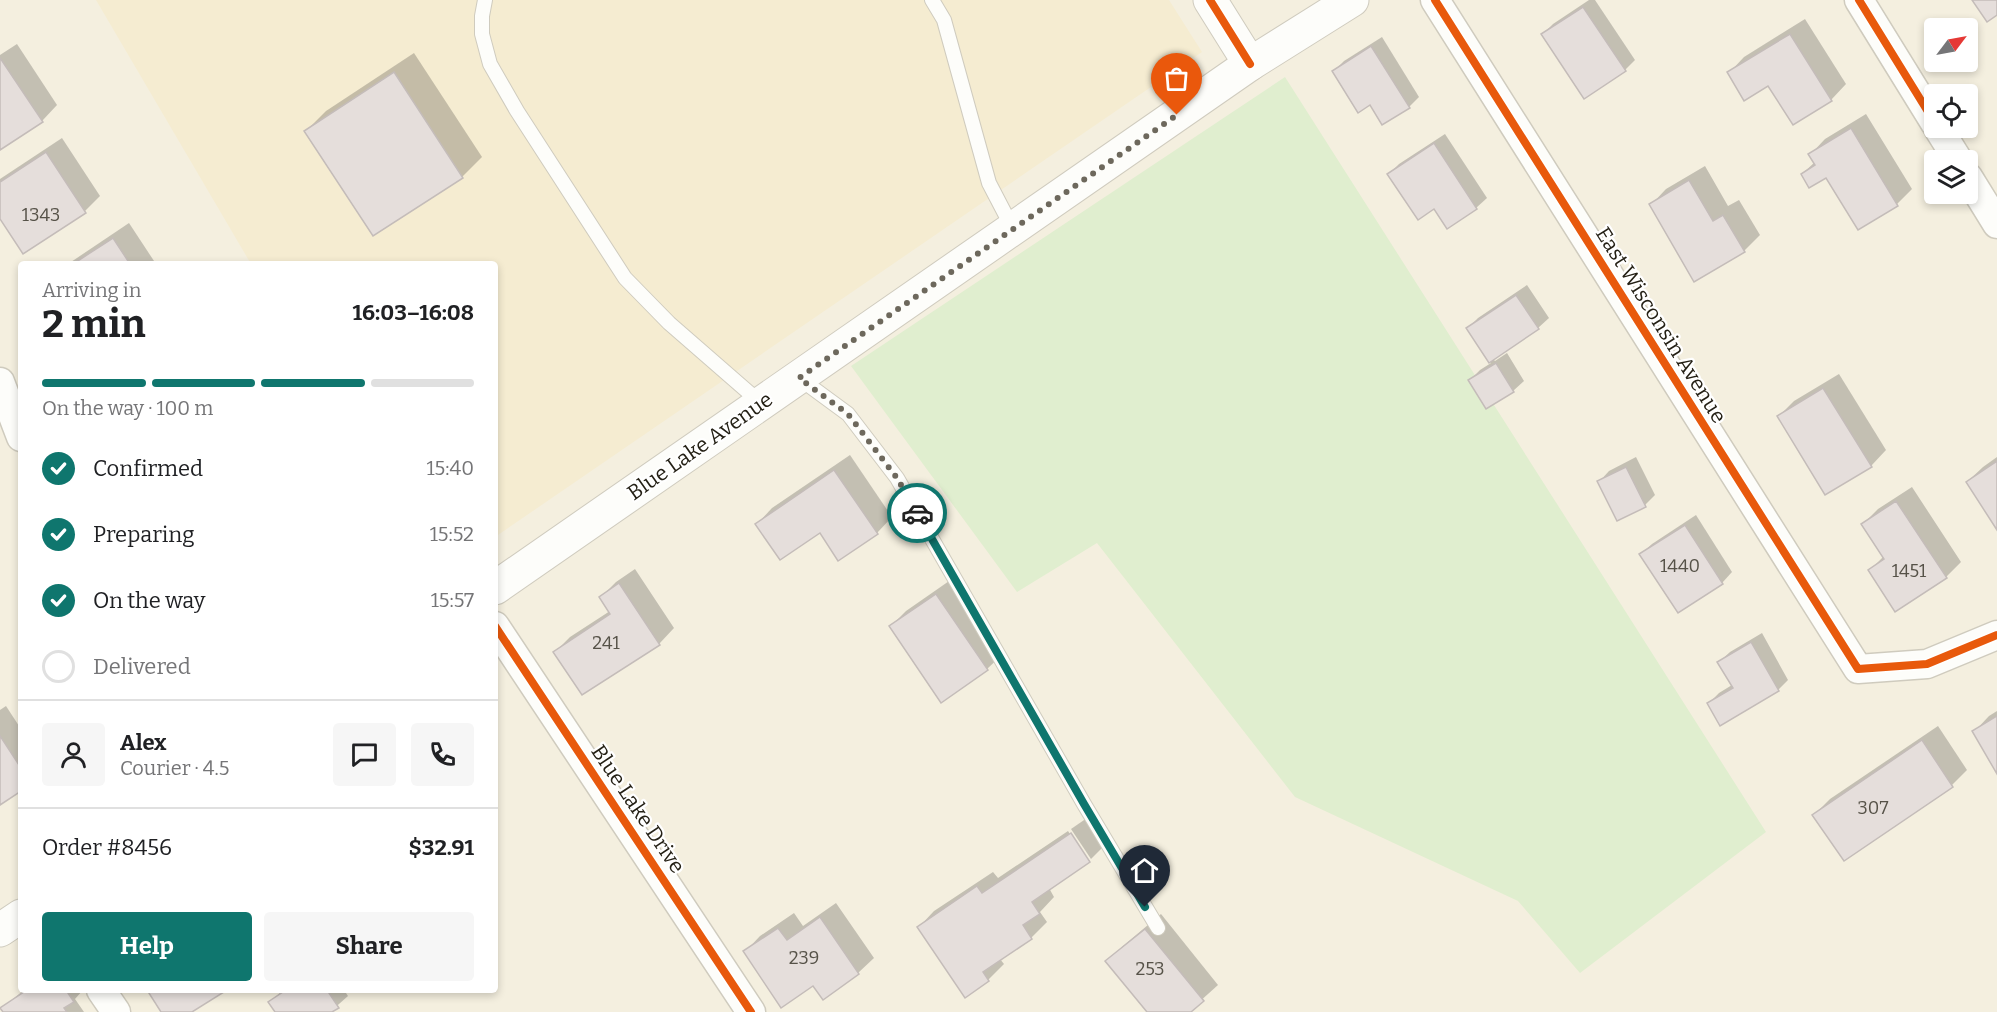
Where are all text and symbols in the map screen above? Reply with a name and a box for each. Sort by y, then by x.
north arrow [1924,18,1978,72]
map controls [1924,18,1978,204]
pin [1151,53,1202,115]
icon: bag [1160,62,1193,95]
button: locate [1924,84,1978,138]
button: layers [1924,150,1978,204]
house number: 1343 [22,204,60,226]
street label: East Wisconsin Avenue [1590,222,1732,428]
text: Arriving in [42,278,141,302]
text: 16:03–16:08 [353,299,474,326]
text: 2 min [42,301,146,347]
street label: Blue Lake Avenue [622,386,778,506]
text: On the way · 100 m [42,396,213,420]
icon: check [42,452,75,485]
text: Confirmed [93,455,203,482]
text: 15:40 [426,456,474,480]
courier [887,483,947,543]
icon: car [901,497,934,530]
icon: check [42,518,75,551]
text: Preparing [93,521,195,548]
text: 15:52 [430,522,474,546]
house number: 1440 [1660,555,1700,577]
house number: 1451 [1892,560,1927,582]
icon: check [42,584,75,617]
text: On the way [93,587,205,614]
text: 15:57 [431,588,474,612]
house number: 241 [592,632,620,654]
text: Delivered [93,653,191,680]
button: person [42,723,105,786]
button: chat [333,723,396,786]
button: phone [411,723,474,786]
text: Alex [120,729,166,756]
street label: Blue Lake Drive [585,740,691,878]
text: Courier · 4.5 [120,756,229,780]
house number: 307 [1858,797,1888,819]
text: Order #8456 [42,834,172,861]
text: $32.91 [408,834,474,861]
pin [1119,845,1170,907]
icon: home [1128,854,1161,887]
button: Help [42,912,252,981]
button: Share [264,912,474,981]
house number: 239 [789,947,819,969]
house number: 253 [1135,958,1165,980]

